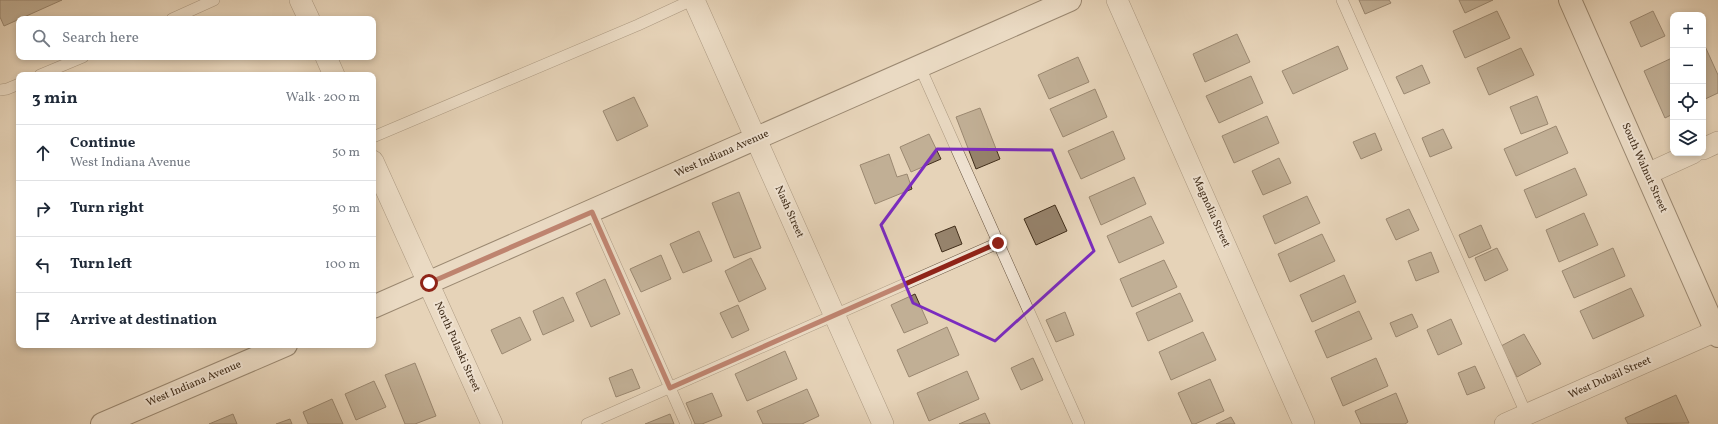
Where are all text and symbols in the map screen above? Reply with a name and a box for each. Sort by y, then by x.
map controls [1670,12,1706,156]
button: + [1670,12,1706,48]
search box [16,16,376,60]
icon: search [30,27,52,49]
text: Search here [62,28,139,49]
button: − [1670,48,1706,84]
button: locate [1670,84,1706,120]
text: 3 min [32,87,78,110]
text: Walk · 200 m [286,89,360,107]
button: layers [1670,120,1706,156]
street label: South Walnut Street [1617,121,1671,216]
street label: West Indiana Avenue [672,126,772,182]
text: Continue [70,133,135,154]
icon: ahead [32,142,54,164]
text: 50 m [332,144,360,162]
text: West Indiana Avenue [70,154,190,172]
street label: Magnolia Street [1189,174,1234,250]
street label: Nash Street [771,183,807,241]
icon: right [32,198,54,220]
text: Turn right [70,198,144,219]
text: 50 m [332,200,360,218]
route end [989,234,1007,252]
icon: left [32,254,54,276]
text: Turn left [70,254,132,275]
text: 100 m [325,256,360,274]
route start [420,274,438,292]
street label: North Pulaski Street [430,299,484,395]
icon: arrive [32,310,54,332]
text: Arrive at destination [70,310,217,331]
street label: West Dubail Street [1566,353,1654,403]
street label: West Indiana Avenue [144,357,244,411]

